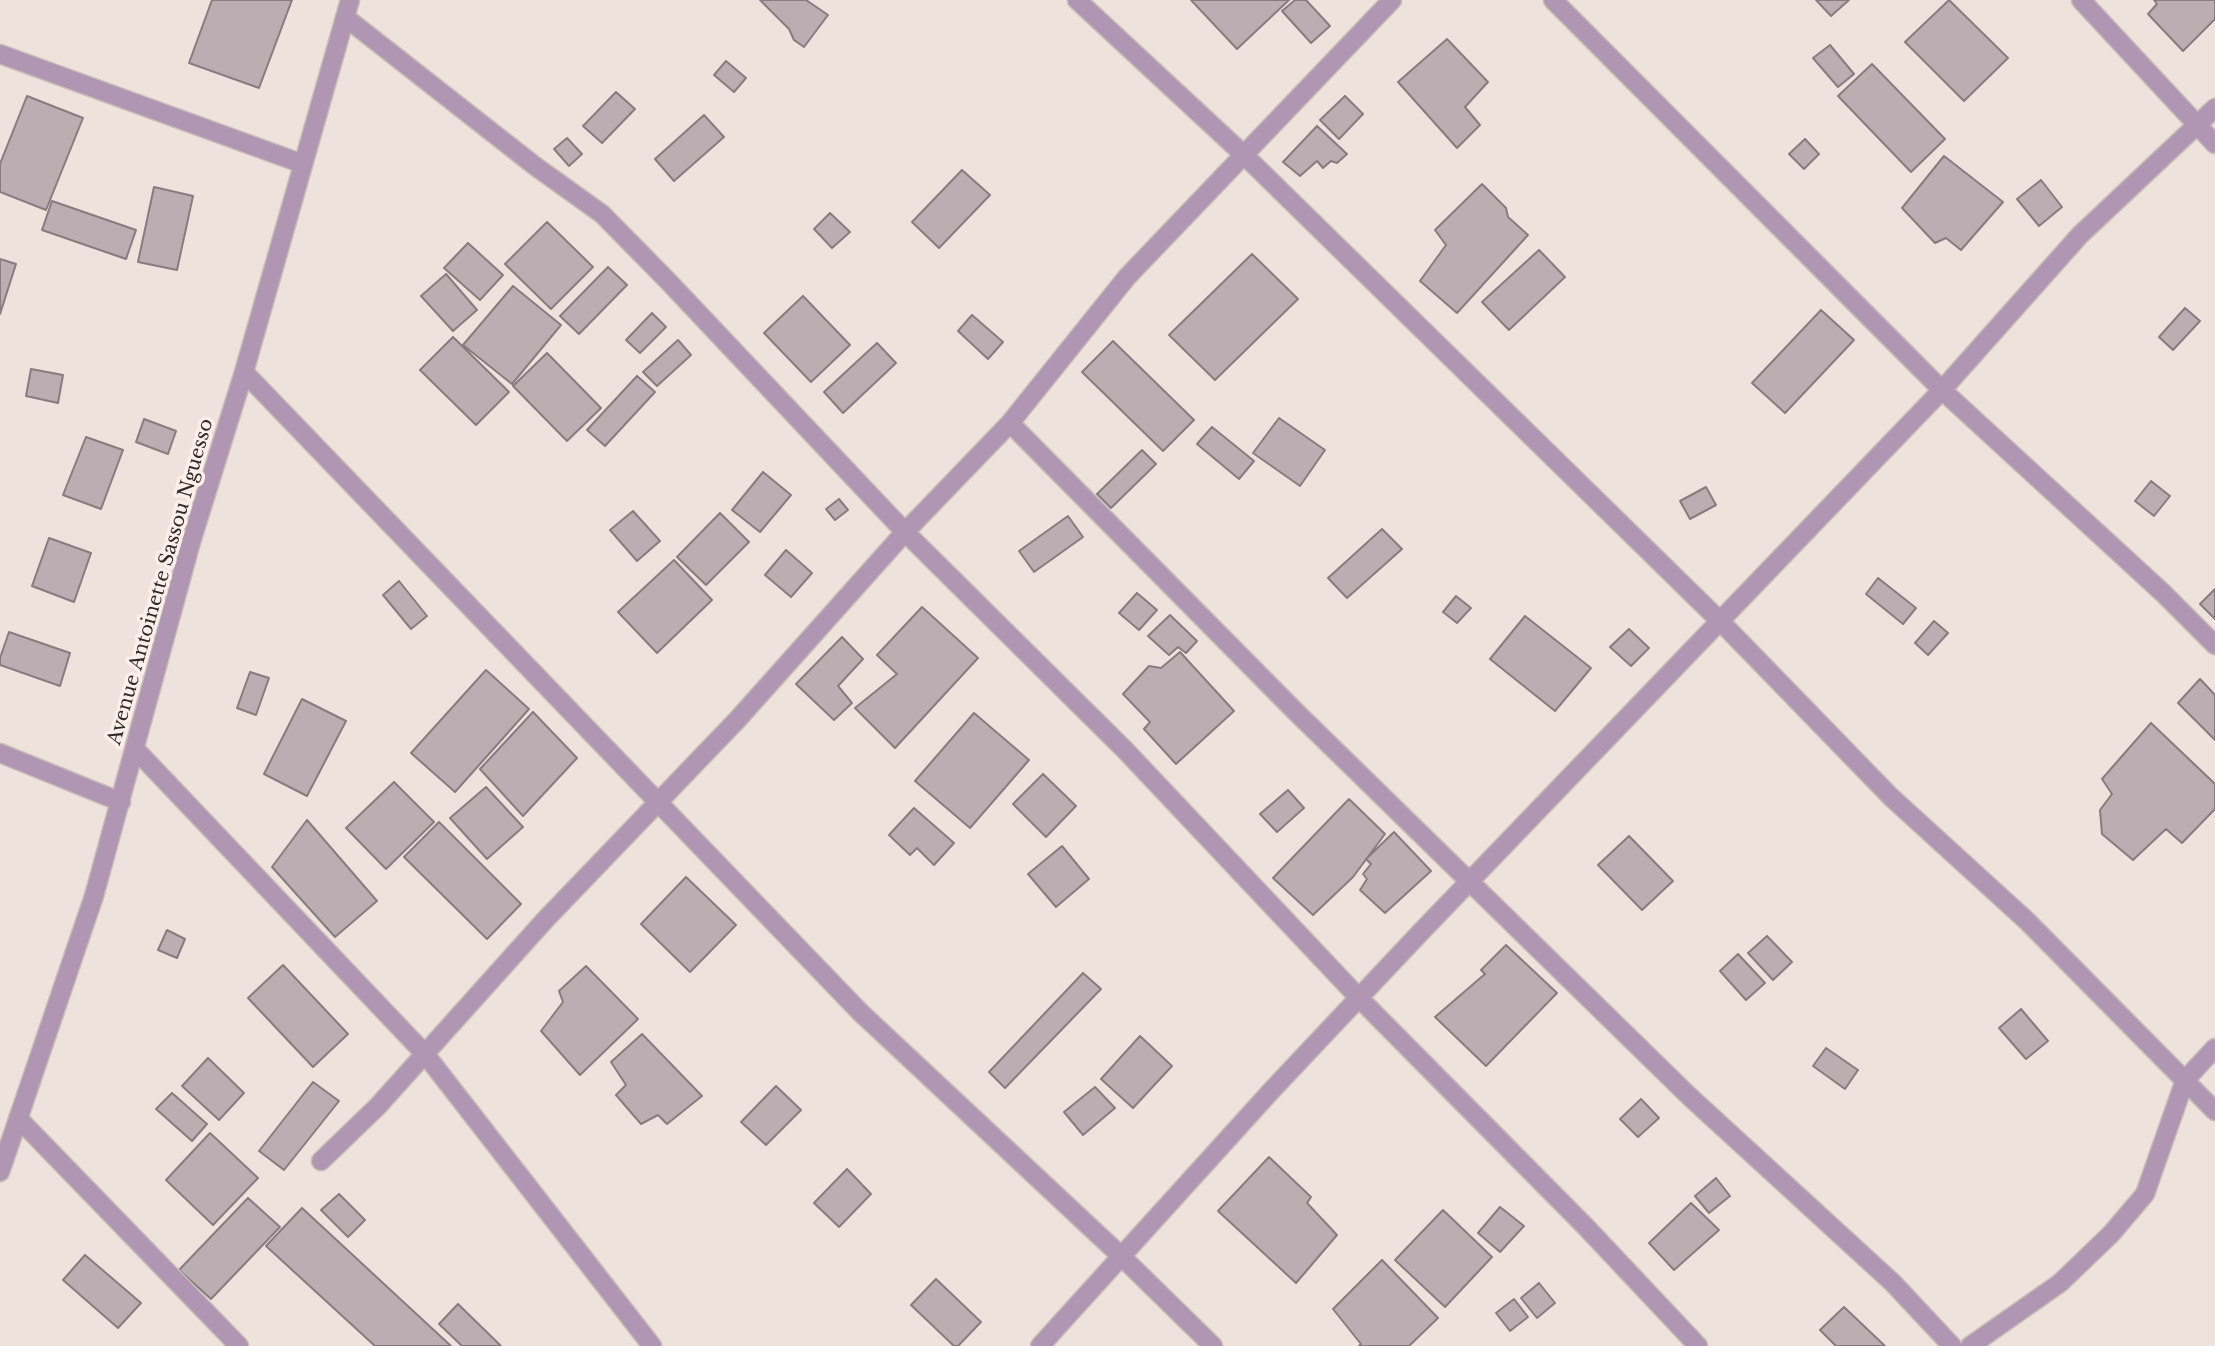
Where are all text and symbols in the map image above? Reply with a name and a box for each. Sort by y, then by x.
street label: Avenue Antoinette Sassou Nguesso [103,416,219,748]

